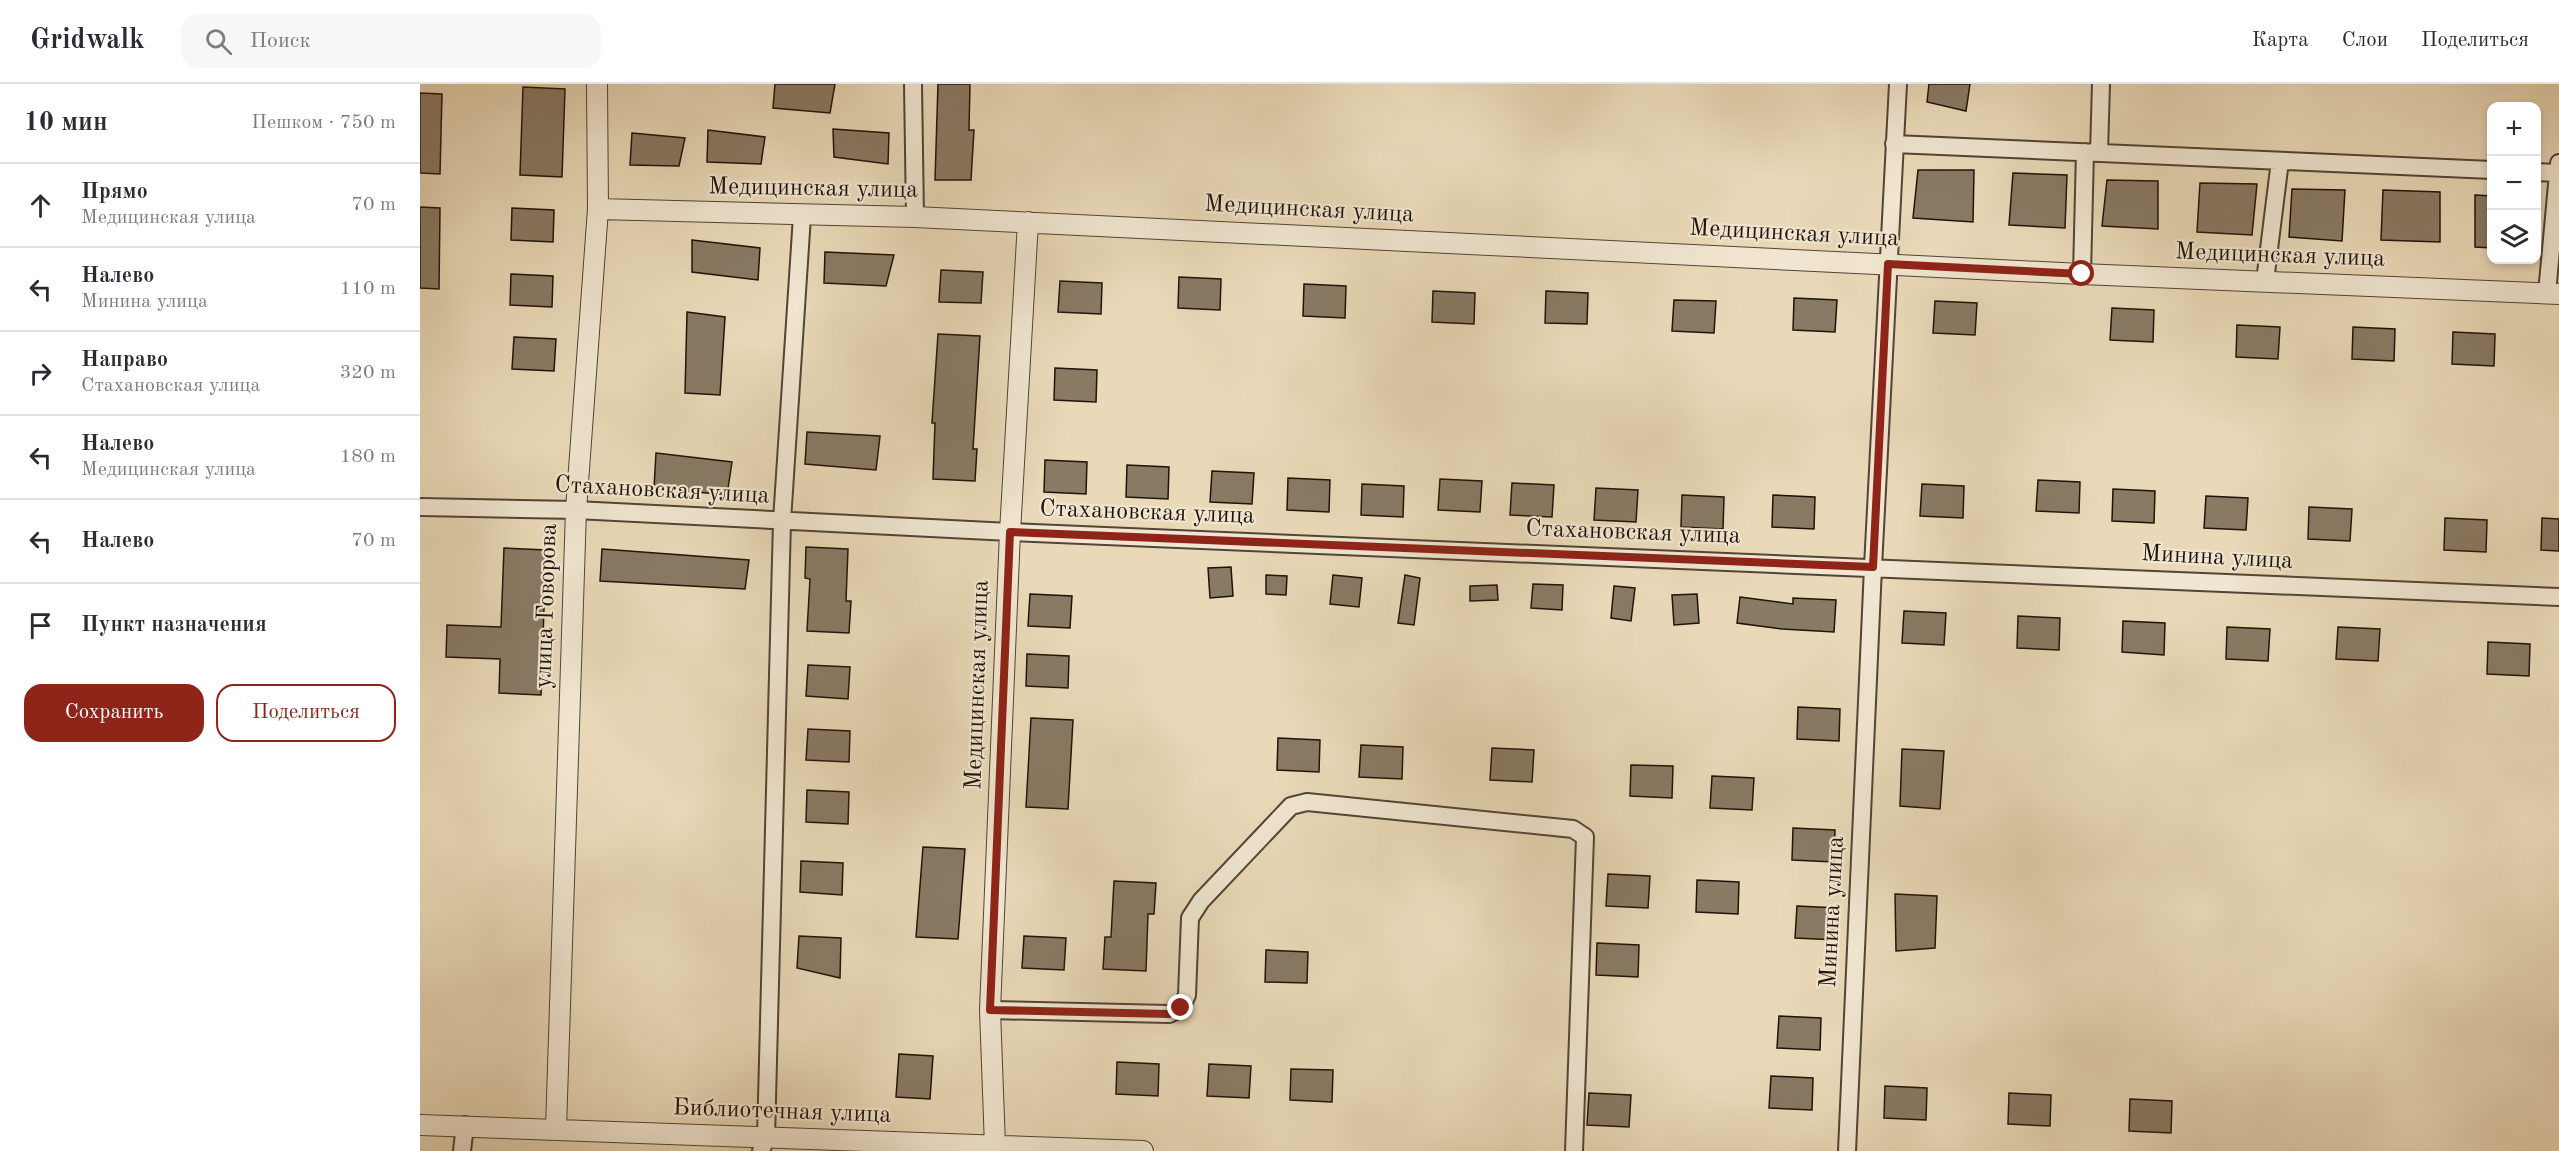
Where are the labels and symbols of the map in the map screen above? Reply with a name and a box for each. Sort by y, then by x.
street label: Медицинская улица [708,175,918,203]
street label: Медицинская улица [1204,193,1415,227]
street label: Медицинская улица [1689,217,1900,251]
street label: Медицинская улица [2175,240,2385,272]
route start [2068,260,2094,286]
street label: Стахановская улица [554,473,770,509]
street label: Стахановская улица [1039,497,1255,529]
street label: Стахановская улица [1525,517,1741,549]
street label: улица Говорова [532,523,562,689]
street label: Минина улица [2140,542,2294,574]
street label: Медицинская улица [962,580,994,790]
street label: Минина улица [1817,835,1849,989]
route end [1167,994,1193,1020]
street label: Библиотечная улица [672,1096,892,1128]

